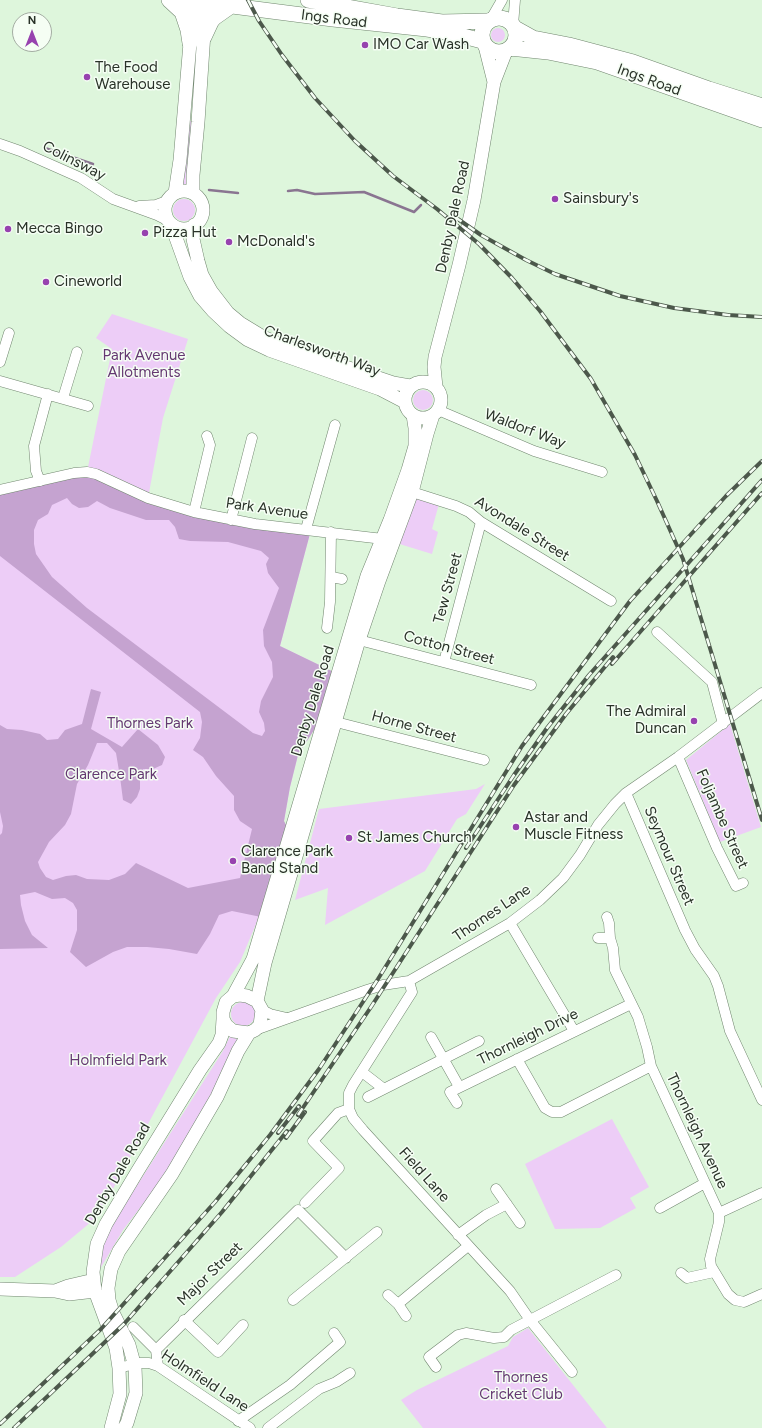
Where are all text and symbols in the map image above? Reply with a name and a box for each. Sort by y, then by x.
street label: Ings Road [300,6,368,32]
north arrow [12,12,52,52]
text: N [28,14,36,27]
place label: IMO Car Wash [373,36,469,54]
marker: IMO Car Wash [360,40,370,50]
place label: The Food Warehouse [95,59,170,94]
street label: Ings Road [615,60,683,100]
marker: The Food Warehouse [82,72,92,82]
street label: Colinsway [39,137,109,185]
street label: Denby Dale Road [432,159,474,275]
place label: Sainsbury's [563,190,639,208]
marker: Sainsbury's [550,194,560,204]
place label: Mecca Bingo [16,220,103,238]
marker: Mecca Bingo [3,224,13,234]
place label: Pizza Hut [153,224,217,242]
marker: Pizza Hut [140,228,150,238]
place label: McDonald's [237,233,315,251]
marker: McDonald's [224,237,234,247]
place label: Cineworld [54,273,122,291]
marker: Cineworld [41,277,51,287]
street label: Charlesworth Way [261,322,383,380]
park label: Park Avenue Allotments [103,347,185,382]
street label: Waldorf Way [482,405,568,453]
street label: Avondale Street [471,493,573,565]
street label: Park Avenue [225,494,309,524]
street label: Tew Street [430,551,466,625]
street label: Cotton Street [401,627,497,669]
street label: Denby Dale Road [288,643,338,759]
place label: The Admiral Duncan [606,703,686,738]
street label: Horne Street [370,707,458,747]
park label: Thornes Park [107,715,193,733]
marker: The Admiral Duncan [689,716,699,726]
park label: Clarence Park [65,766,157,784]
street label: Foljambe Street [692,766,752,872]
street label: Seymour Street [640,804,698,908]
place label: Astar and Muscle Fitness [524,809,623,844]
marker: Astar and Muscle Fitness [511,822,521,832]
place label: St James Church [357,829,472,847]
marker: St James Church [344,833,354,843]
place label: Clarence Park Band Stand [241,843,333,878]
marker: Clarence Park Band Stand [228,856,238,866]
street label: Thornes Lane [450,880,534,946]
street label: Thornleigh Drive [475,1005,581,1069]
park label: Holmfield Park [69,1052,167,1070]
street label: Thornleigh Avenue [662,1070,732,1192]
street label: Denby Dale Road [82,1120,154,1228]
street label: Field Lane [395,1144,453,1206]
street label: Major Street [174,1238,246,1310]
street label: Holmfield Lane [158,1346,252,1416]
park label: Thornes Cricket Club [479,1369,563,1404]

